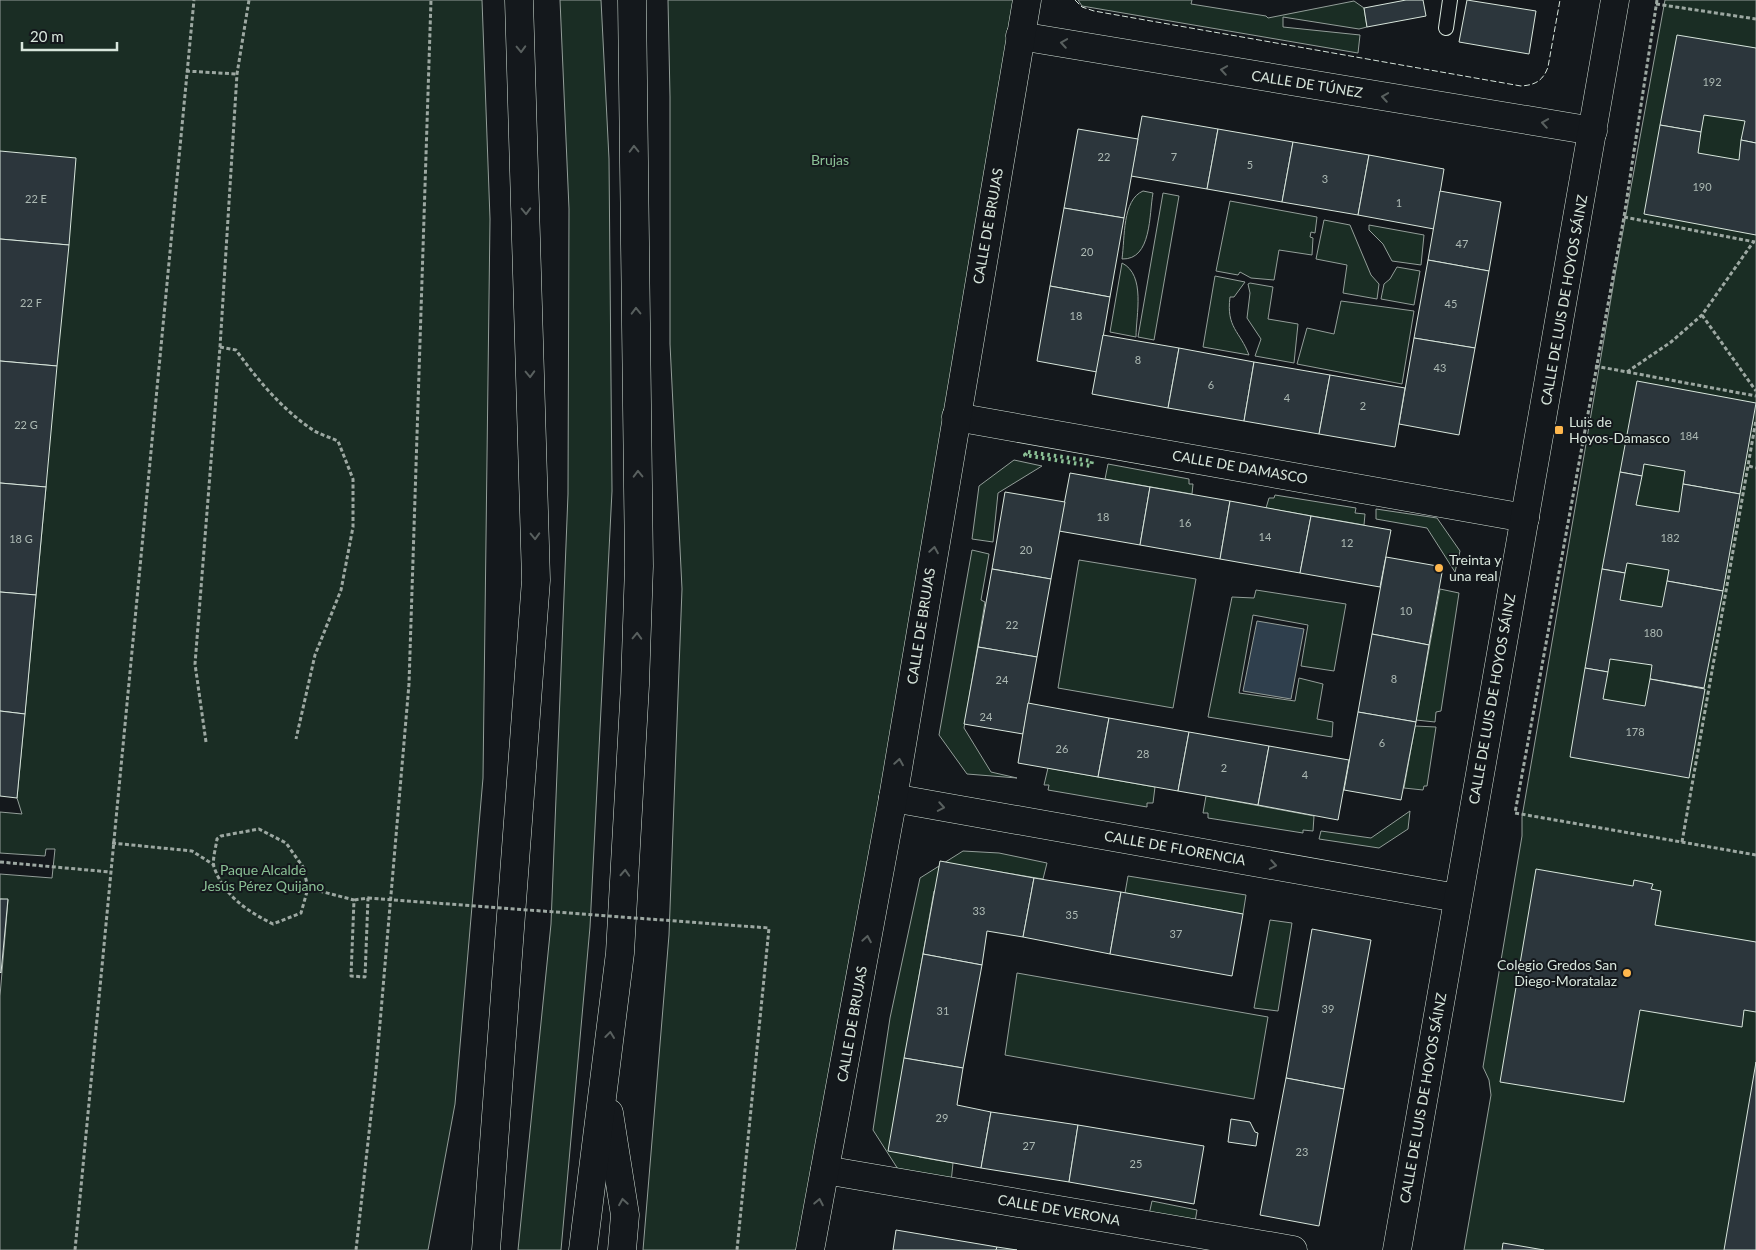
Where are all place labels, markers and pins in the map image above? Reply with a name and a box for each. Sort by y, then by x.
place label: Luis de Hoyos-Damasco [1569,413,1670,446]
marker: Luis de Hoyos-Damasco [1553,424,1565,436]
place label: Treinta y una real [1449,551,1502,584]
marker: Treinta y una real [1433,562,1445,574]
place label: Colegio Gredos San Diego-Moratalaz [1497,956,1617,989]
marker: Colegio Gredos San Diego-Moratalaz [1621,967,1633,979]

